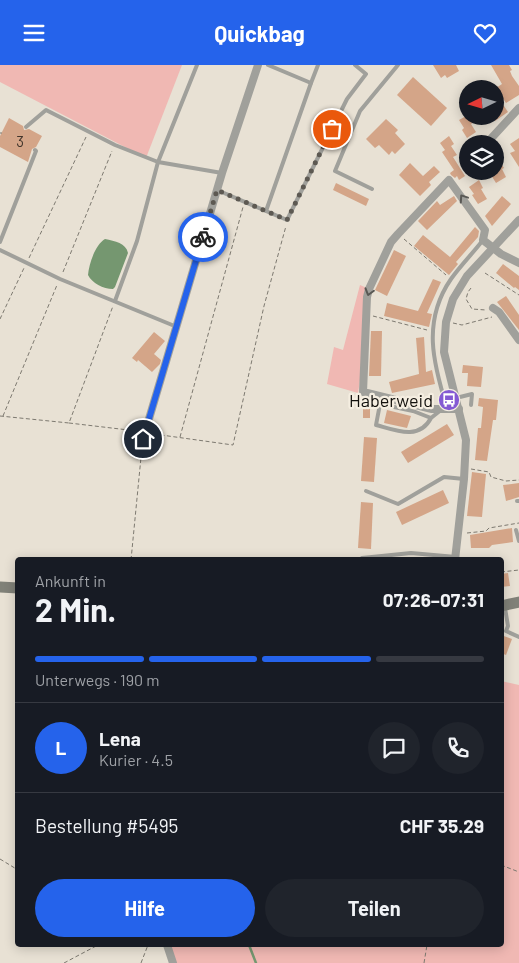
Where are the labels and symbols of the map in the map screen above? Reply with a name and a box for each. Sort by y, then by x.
north arrow [459,80,504,125]
pin [311,108,353,150]
house number: 3 [16,132,24,150]
one-way arrow [460,195,469,204]
courier [178,212,228,262]
one-way arrow [364,288,374,296]
bus stop icon: Haberweid [437,388,461,412]
place label: Haberweid [349,389,433,411]
pin [122,418,164,460]

